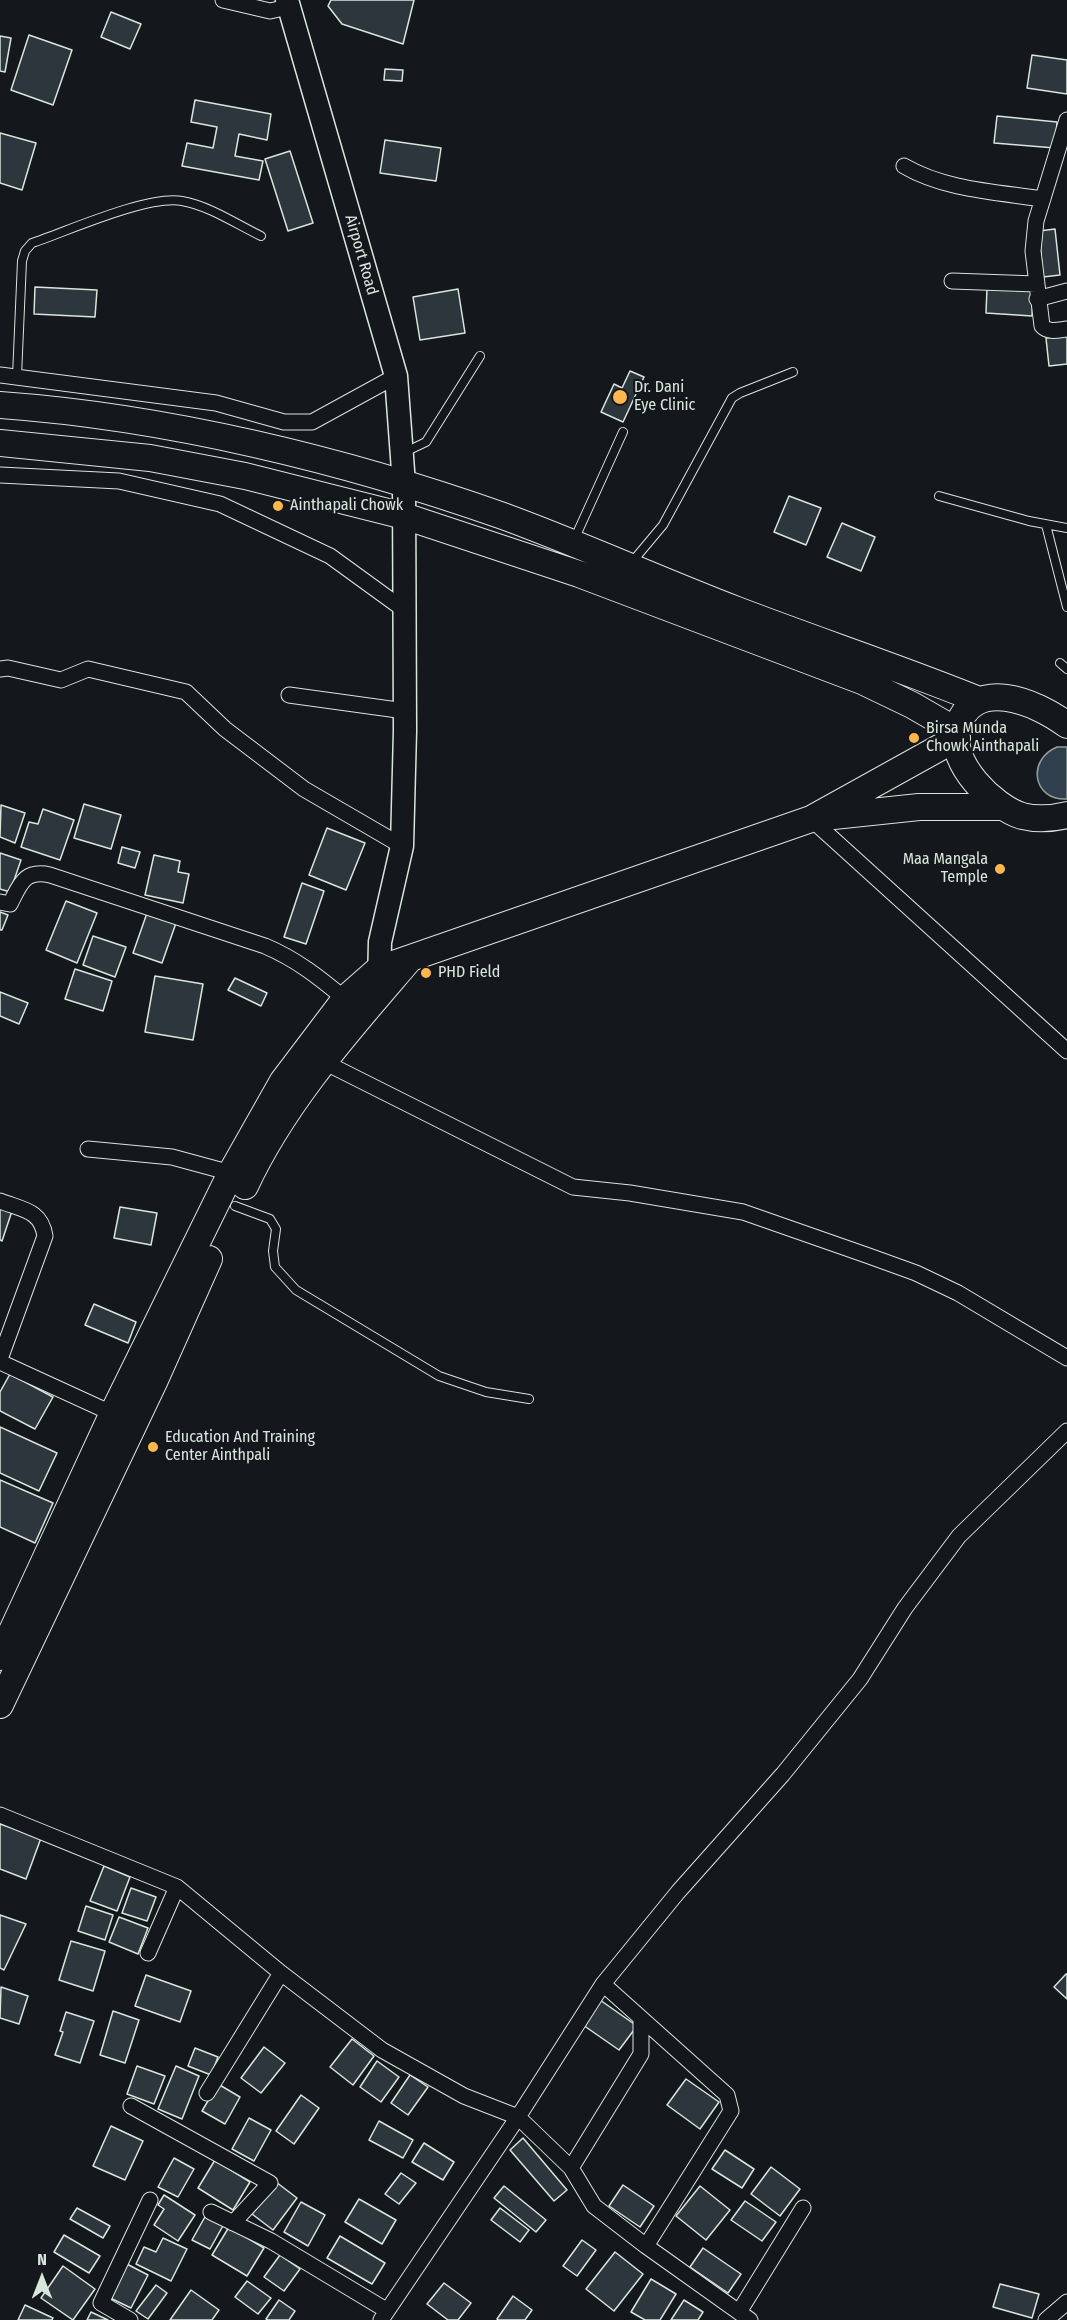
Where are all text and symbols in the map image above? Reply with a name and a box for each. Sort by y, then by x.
street label: Airport Road [340,213,382,297]
place label: Dr. Dani Eye Clinic [634,378,695,416]
marker: Dr. Dani Eye Clinic [611,388,629,406]
place label: Ainthapali Chowk [290,496,403,516]
marker: Ainthapali Chowk [271,499,285,513]
place label: Birsa Munda Chowk Ainthapali [926,719,1039,757]
marker: Birsa Munda Chowk Ainthapali [907,731,921,745]
place label: Maa Mangala Temple [903,850,988,888]
marker: Maa Mangala Temple [993,862,1007,876]
place label: PHD Field [438,963,500,983]
marker: PHD Field [419,966,433,980]
place label: Education And Training Center Ainthpali [165,1428,315,1466]
marker: Education And Training Center Ainthpali [146,1440,160,1454]
north arrow [12,2248,72,2308]
text: N [37,2250,47,2269]

